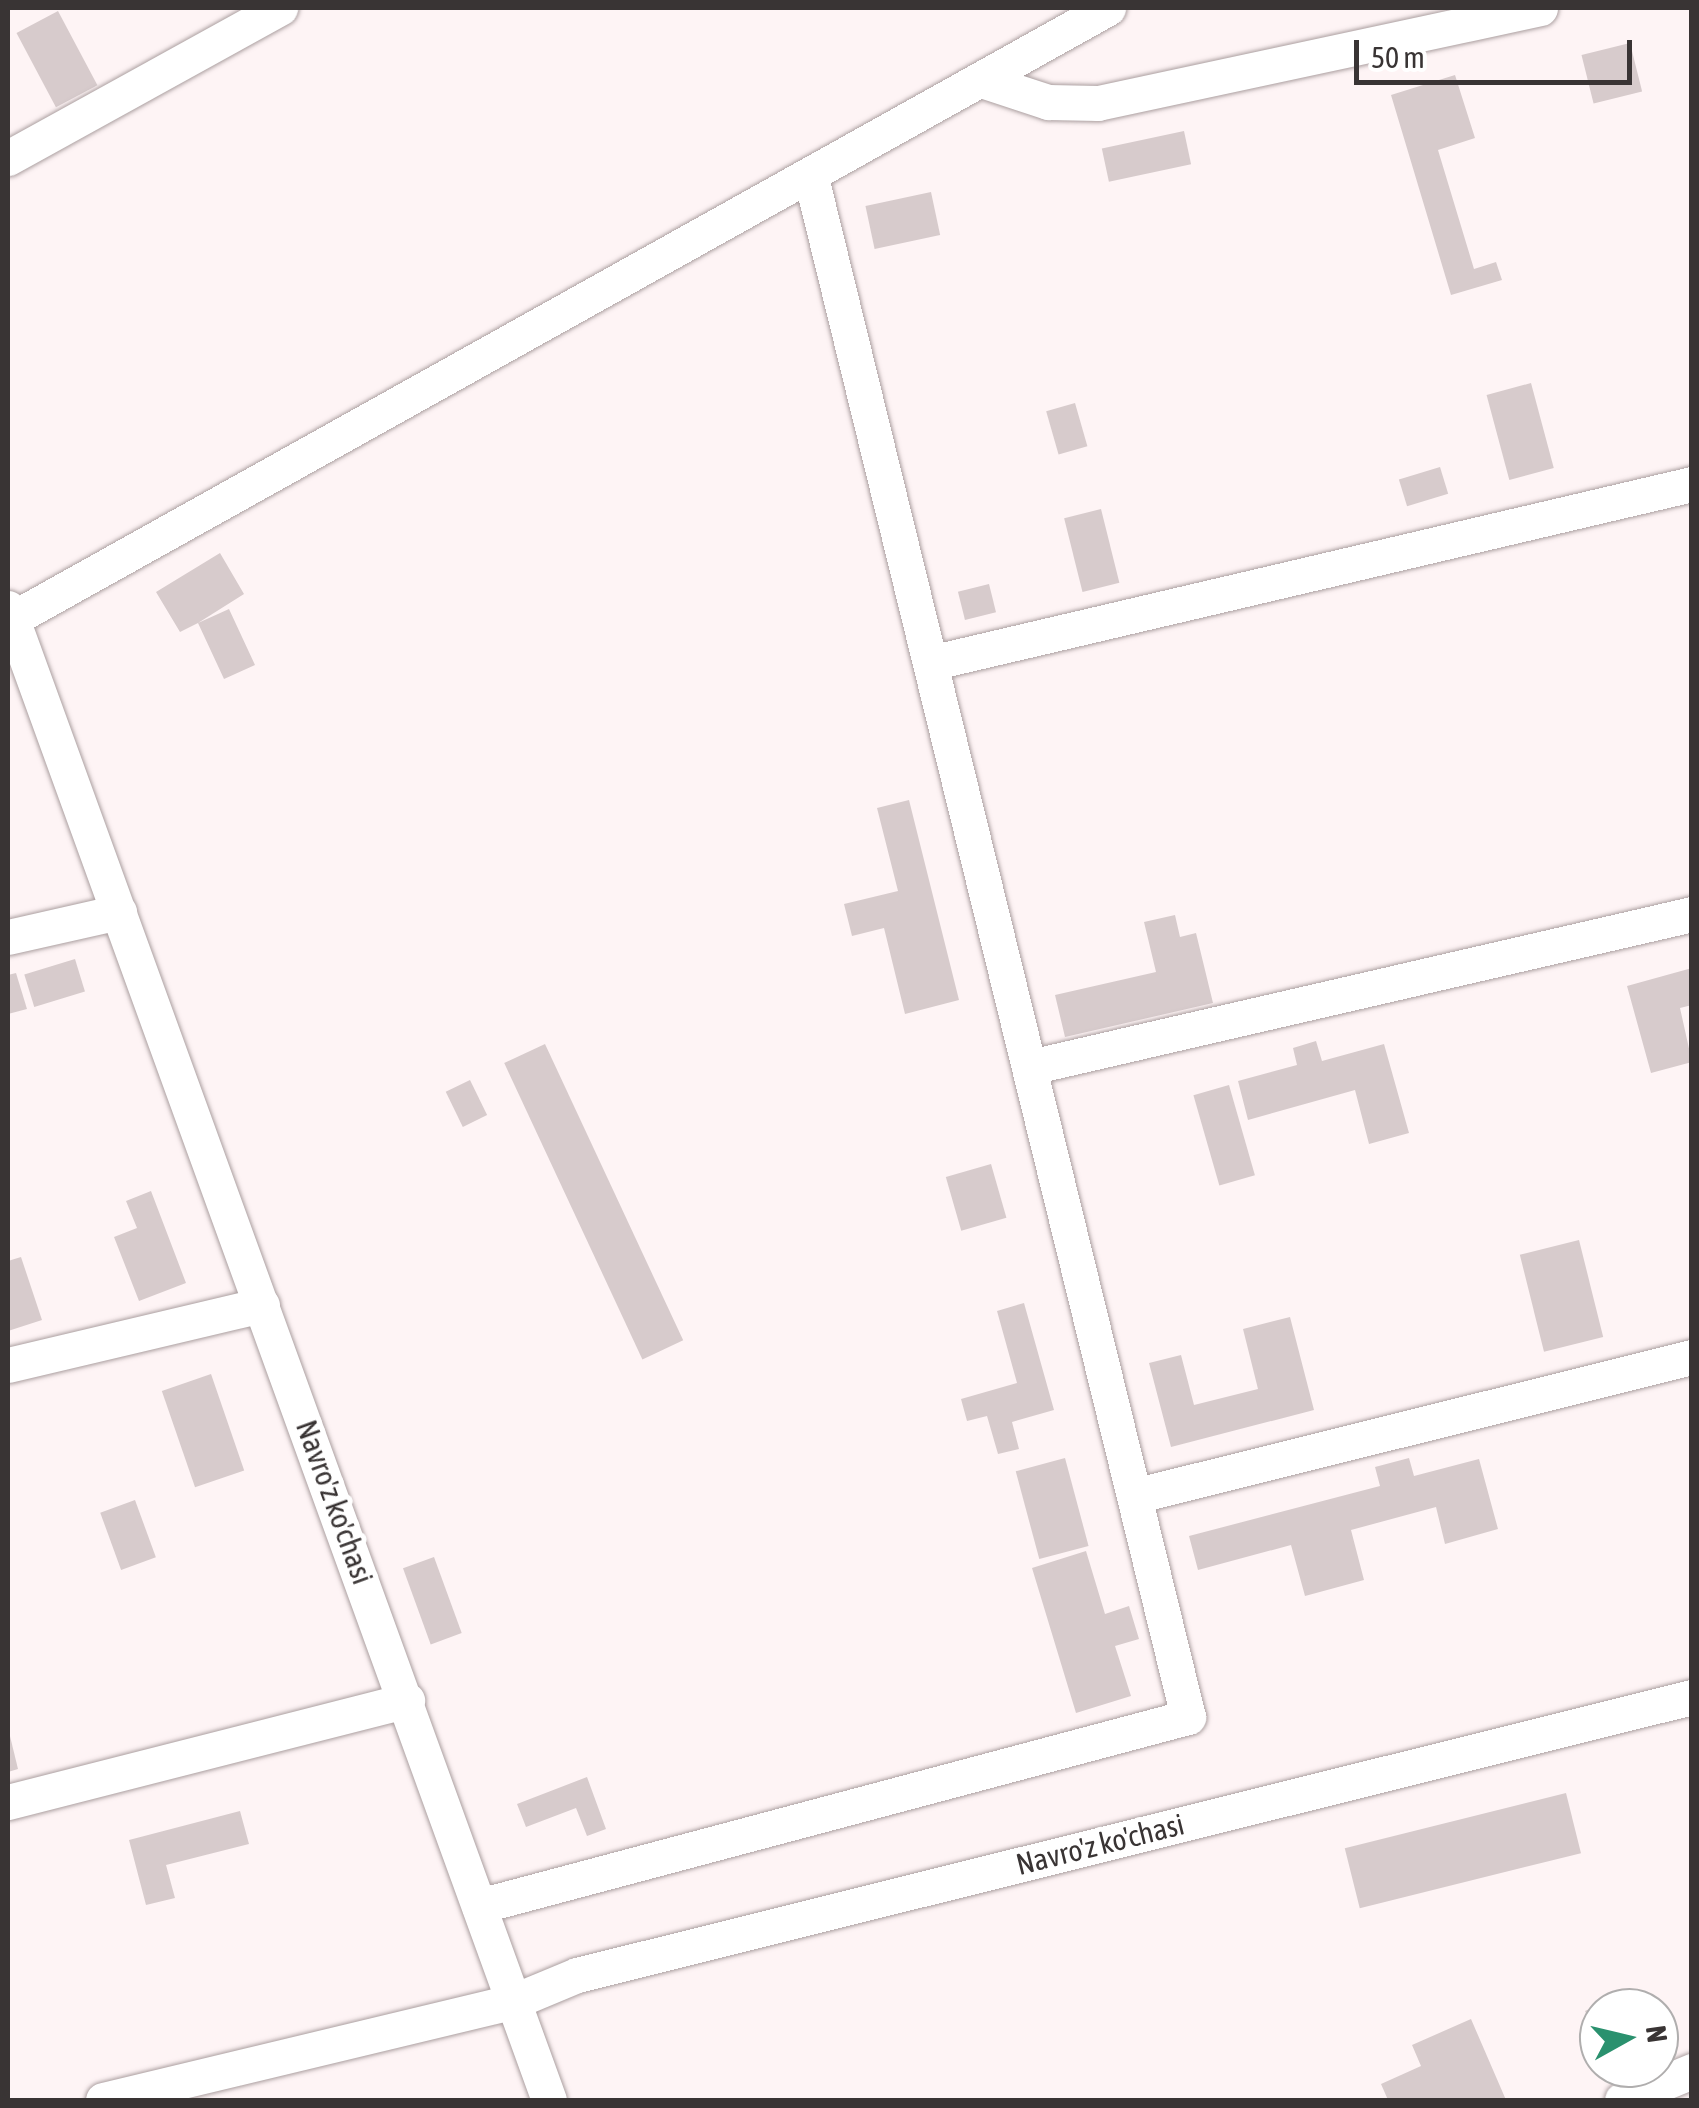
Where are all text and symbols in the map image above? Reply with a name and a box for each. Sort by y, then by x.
scale bar [1359,20,1636,82]
text: 50 m [1371,40,1425,74]
street label: Navro'z ko'chasi [289,1415,381,1589]
street label: Navro'z ko'chasi [1012,1806,1188,1882]
north arrow [1579,1988,1679,2088]
text: N [1640,2024,1674,2045]

